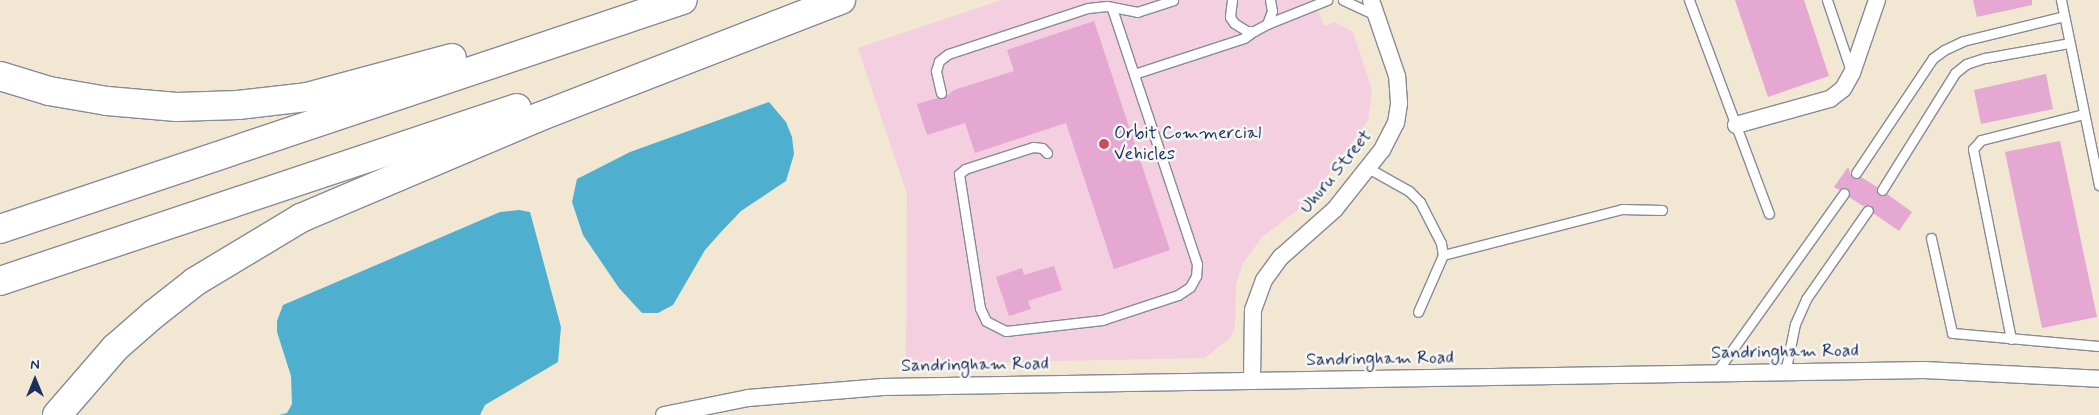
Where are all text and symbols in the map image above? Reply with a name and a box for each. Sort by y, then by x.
place label: Orbit Commercial Vehicles [1114,123,1260,166]
street label: Uhuru Street [1296,126,1376,218]
marker: Orbit Commercial Vehicles [1098,138,1110,150]
street label: Sandringham Road [1711,340,1859,364]
street label: Sandringham Road [1306,347,1454,371]
street label: Sandringham Road [901,353,1049,377]
north arrow [10,355,60,405]
text: N [30,356,40,374]

